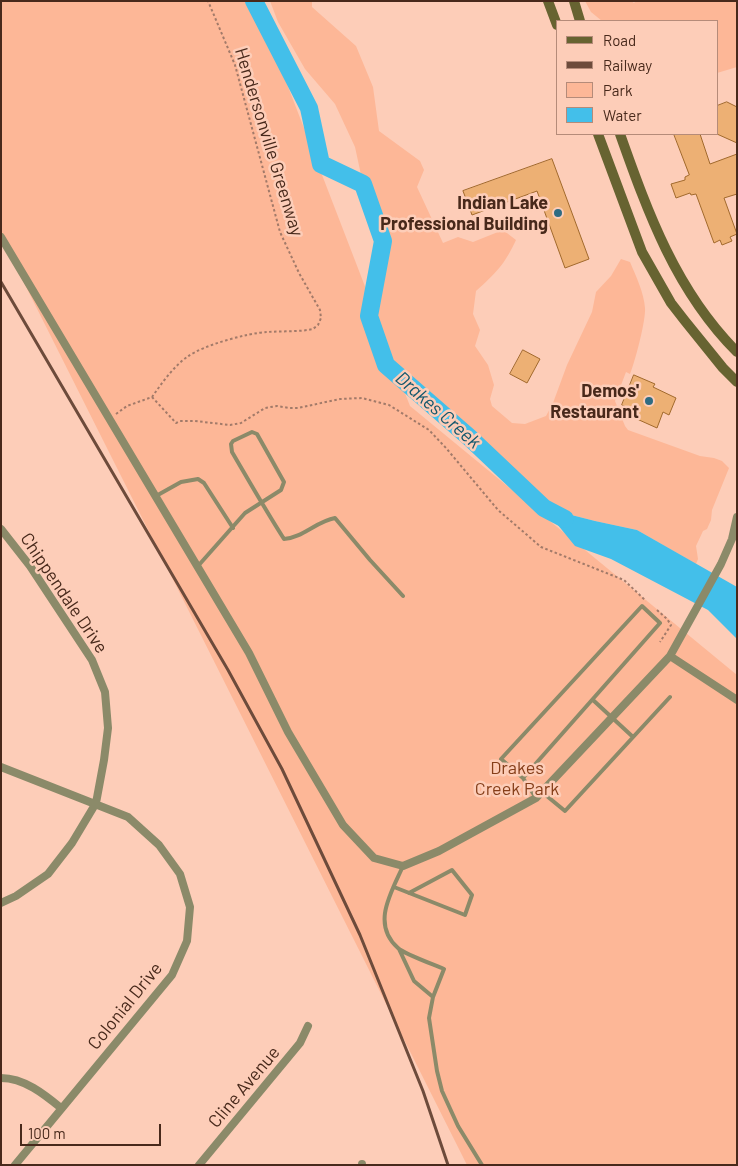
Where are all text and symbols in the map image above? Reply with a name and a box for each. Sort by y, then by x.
legend [556,20,718,135]
text: Road [603,31,636,49]
street label: Hendersonville Greenway [230,45,308,239]
text: Railway [603,56,652,74]
text: Park [603,81,632,99]
text: Water [603,106,642,124]
place label: Indian Lake Professional Building [380,192,548,234]
marker: Indian Lake Professional Building [552,207,564,219]
water label: Drakes Creek [391,367,485,453]
place label: Demos' Restaurant [550,380,639,422]
marker: Demos' Restaurant [643,395,655,407]
street label: Chippendale Drive [16,529,112,657]
park label: Drakes Creek Park [475,757,559,800]
street label: Colonial Drive [83,958,167,1054]
street label: Cline Avenue [204,1042,284,1132]
scale bar [22,1114,164,1146]
text: 100 m [28,1124,66,1142]

